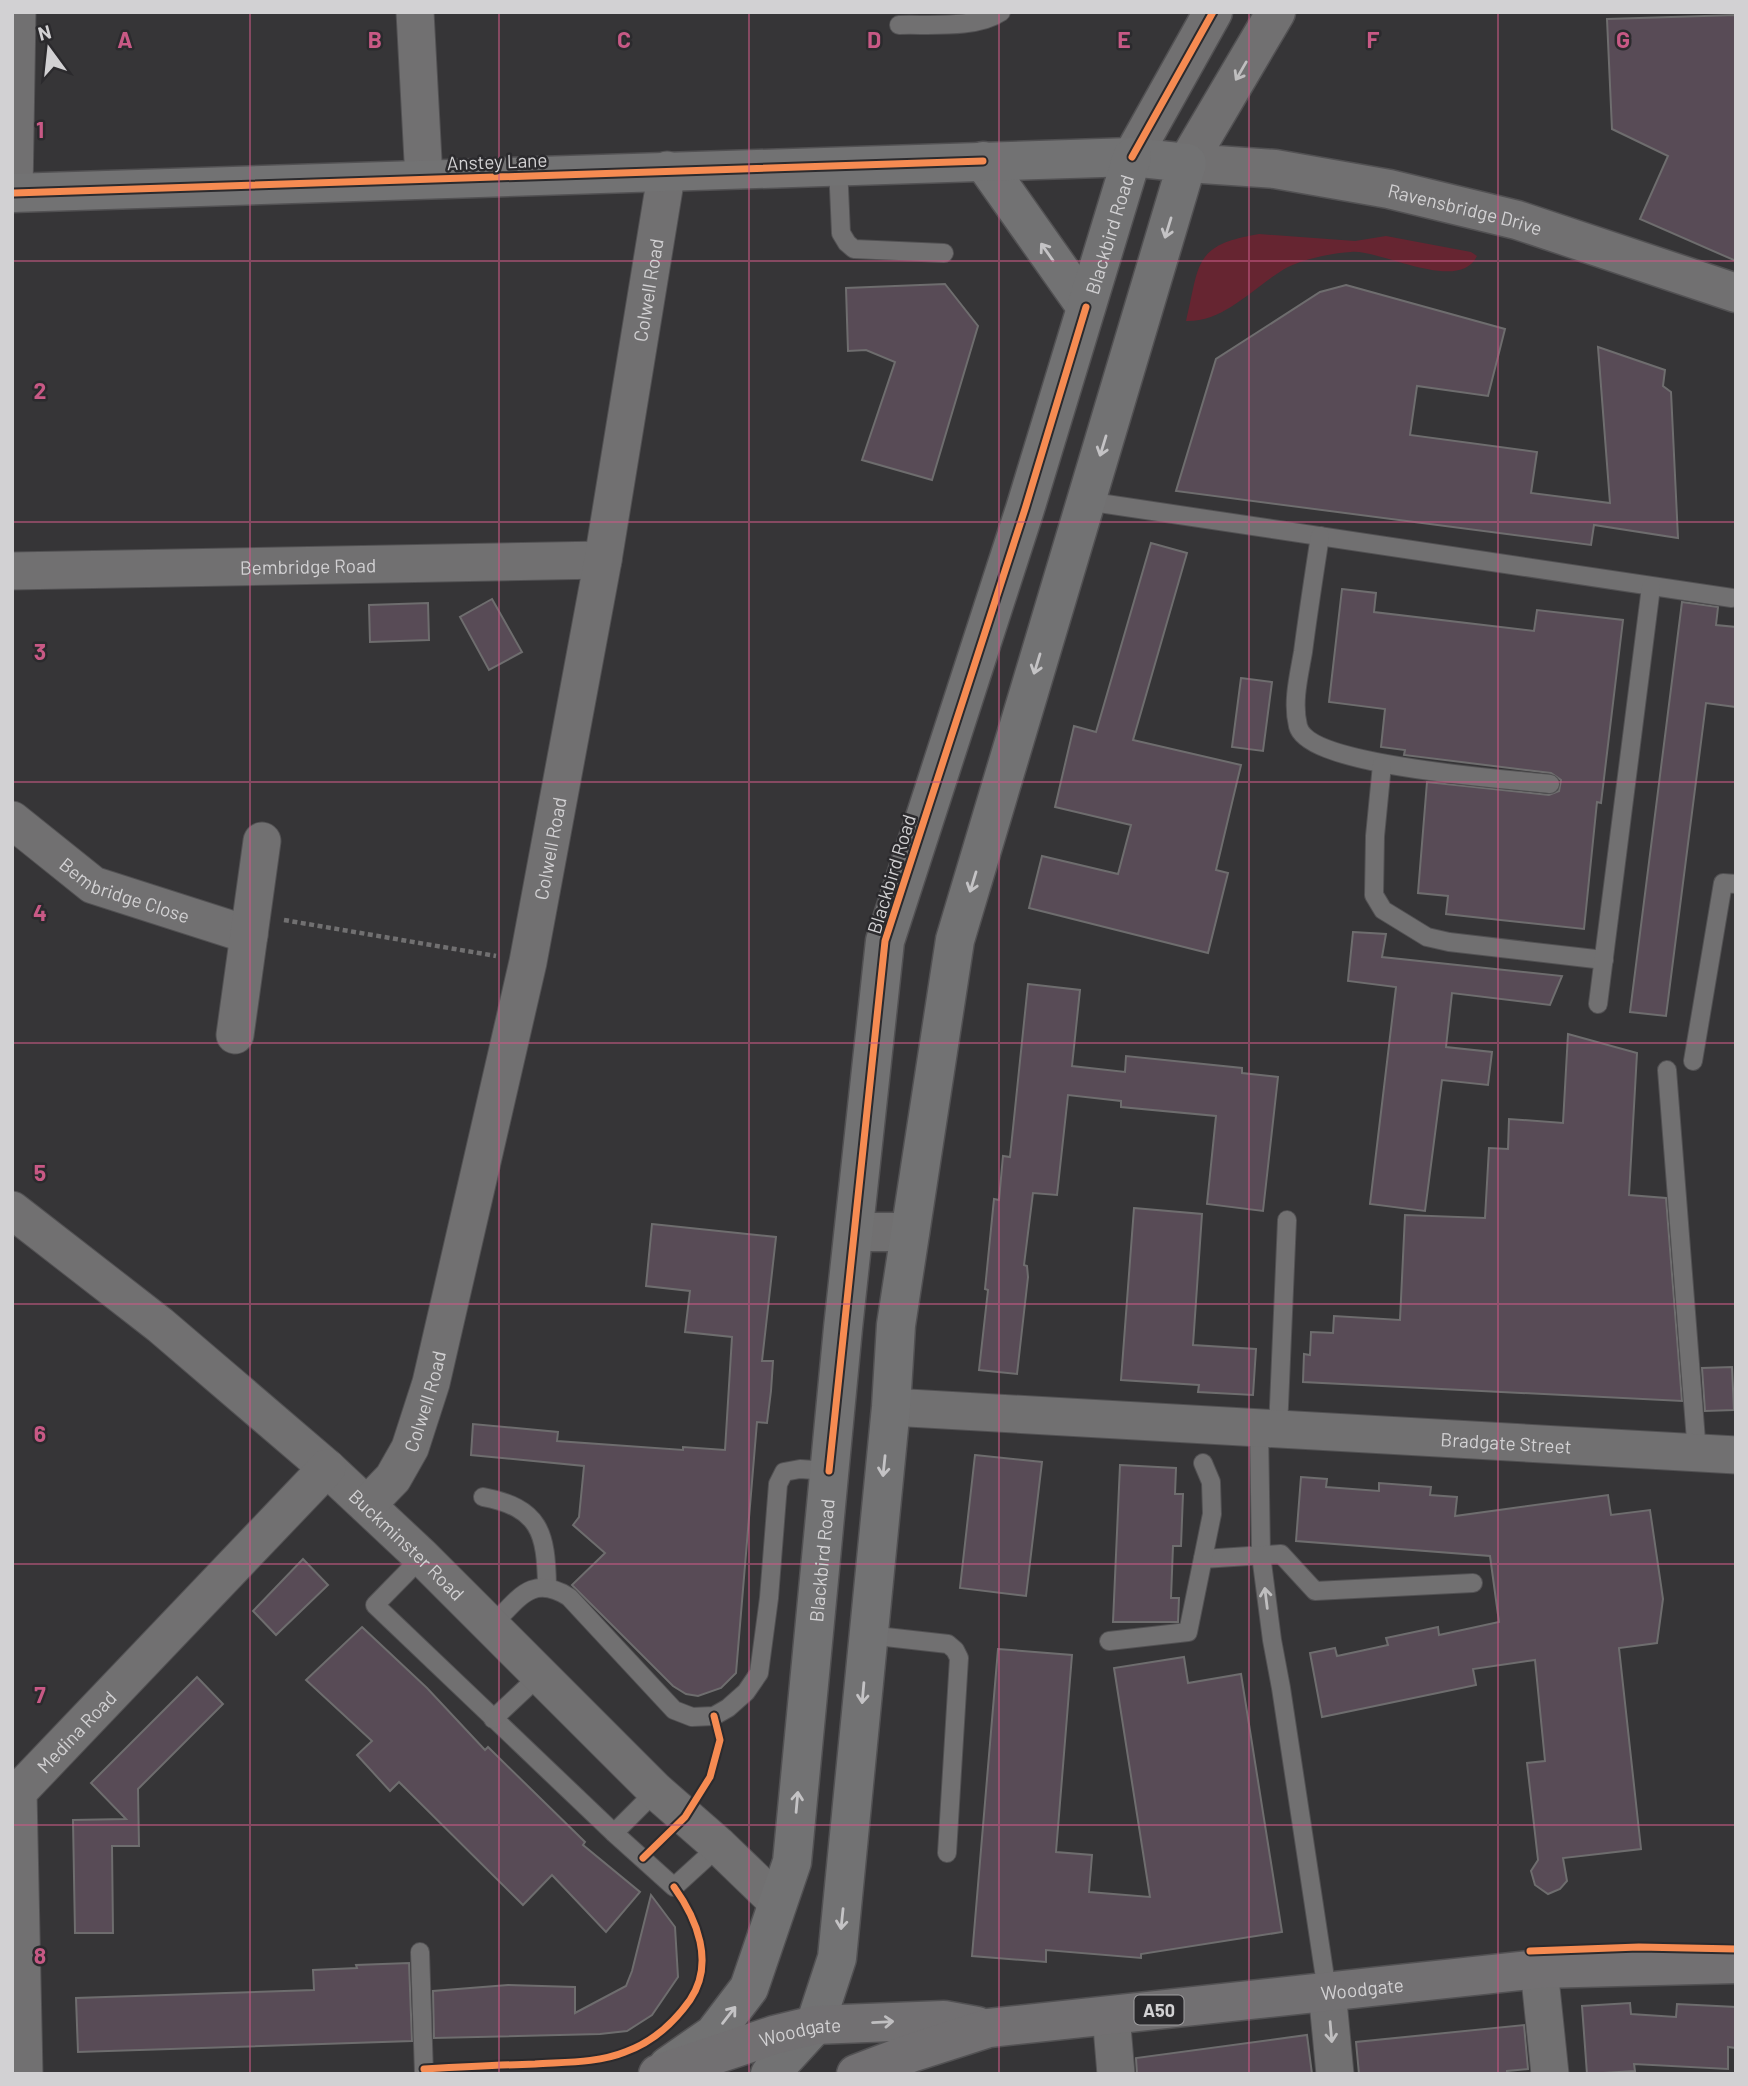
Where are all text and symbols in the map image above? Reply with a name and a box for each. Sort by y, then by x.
north arrow [14,14,84,84]
text: N [35,19,54,45]
text: A [117,25,133,53]
text: B [368,25,382,53]
text: C [617,25,631,53]
text: D [867,25,881,53]
text: E [1117,25,1131,53]
text: F [1367,25,1380,53]
text: G [1616,25,1630,53]
one-way arrow [1234,61,1248,81]
text: 1 [36,115,44,143]
street label: Anstey Lane [446,148,548,174]
street label: Blackbird Road [1080,172,1138,297]
street label: Ravensbridge Drive [1386,178,1546,239]
one-way arrow [1160,217,1173,239]
street label: Colwell Road [628,236,667,343]
one-way arrow [1039,243,1054,262]
text: 2 [34,376,46,404]
one-way arrow [1095,435,1108,457]
street label: Bembridge Road [240,553,376,578]
text: 3 [34,637,46,665]
one-way arrow [1030,653,1043,675]
street label: Colwell Road [528,795,570,902]
street label: Blackbird Road [862,812,920,936]
street label: Bembridge Close [56,852,193,927]
one-way arrow [965,871,978,893]
text: 4 [33,898,47,926]
text: 5 [34,1158,46,1186]
street label: Colwell Road [398,1348,450,1455]
text: 6 [34,1419,46,1447]
street label: Bradgate Street [1440,1427,1572,1457]
one-way arrow [878,1455,891,1477]
street label: Buckminster Road [345,1484,470,1605]
street label: Blackbird Road [803,1498,838,1623]
one-way arrow [1260,1587,1273,1609]
text: 7 [34,1680,46,1708]
one-way arrow [856,1681,869,1704]
street label: Medina Road [31,1685,120,1777]
one-way arrow [791,1791,804,1813]
one-way arrow [835,1908,848,1930]
text: 8 [34,1941,46,1969]
street label: Woodgate [1319,1972,1405,2004]
road number: A50 [1134,1996,1184,2024]
one-way arrow [721,2006,736,2024]
street label: Woodgate [756,2012,842,2051]
one-way arrow [872,2016,895,2029]
one-way arrow [1325,2021,1338,2043]

